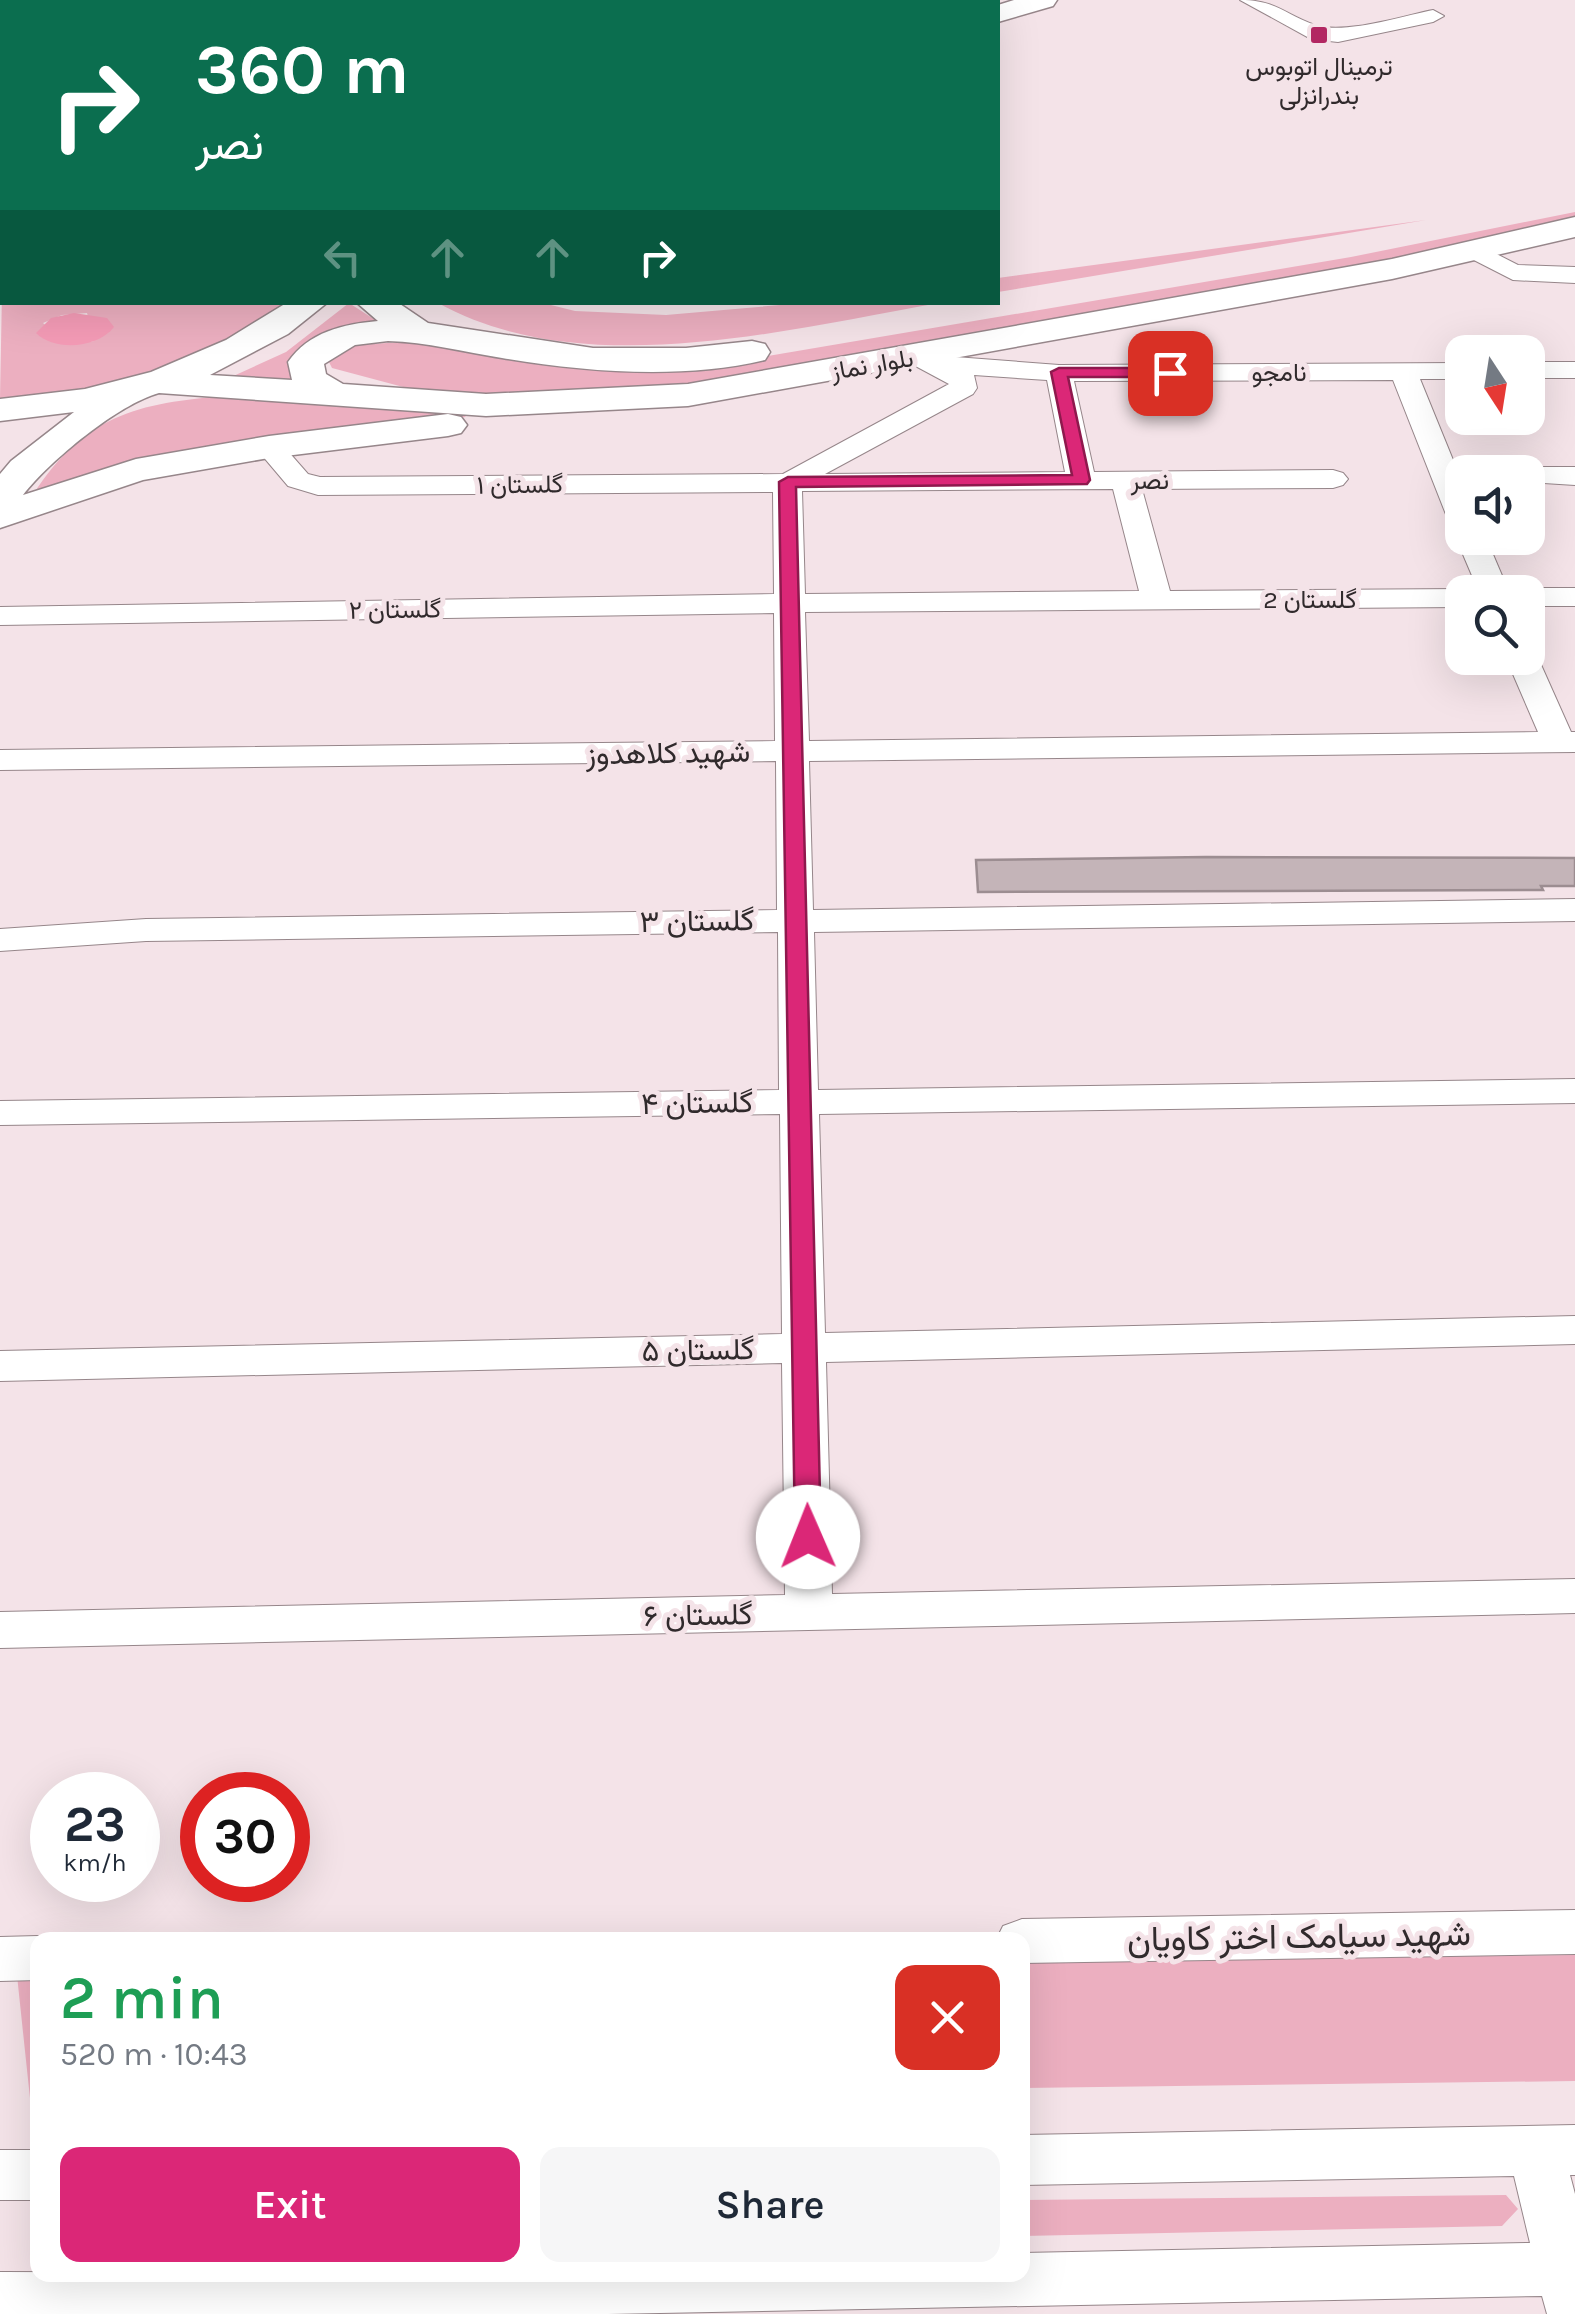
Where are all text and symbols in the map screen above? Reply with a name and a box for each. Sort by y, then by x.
marker: ترمینال اتوبوس بندرانزلی [1308,24,1330,46]
text: 360 m [195,29,409,111]
icon: right [30,40,160,170]
place label: ترمینال اتوبوس بندرانزلی [1245,52,1393,111]
text: نصر [195,118,264,170]
icon: left [315,230,370,285]
icon: ahead [420,230,475,285]
icon: ahead [525,230,580,285]
icon: right [630,230,685,285]
pin [1128,331,1213,416]
north arrow [1445,335,1545,435]
map controls [1445,335,1545,675]
street label: بلوار نماز [828,343,916,387]
icon: arrive [1143,346,1198,401]
street label: نامجو [1251,358,1307,388]
button: sound [1445,455,1545,555]
street label: نصر [1130,466,1169,496]
street label: گلستان ۱ [477,469,563,500]
button: search [1445,575,1545,675]
street label: گلستان 2 [1263,585,1357,614]
street label: گلستان ۲ [349,594,441,625]
street label: شهید کلاهدوز [585,734,750,772]
street label: گلستان ۳ [639,902,755,940]
street label: گلستان ۴ [641,1084,753,1122]
street label: گلستان ۵ [641,1331,755,1369]
position arrow [756,1485,860,1589]
street label: گلستان ۶ [643,1596,753,1634]
speed limit sign: 30 [180,1772,310,1902]
text: 23 [64,1795,126,1854]
text: km/h [63,1848,127,1877]
street label: شهید سیامک اختر کاویان [1127,1913,1471,1961]
text: 2 min [60,1963,224,2033]
button: close [895,1965,1000,2070]
text: 520 m · 10:43 [60,2036,248,2073]
button: Exit [60,2147,520,2262]
button: Share [540,2147,1000,2262]

